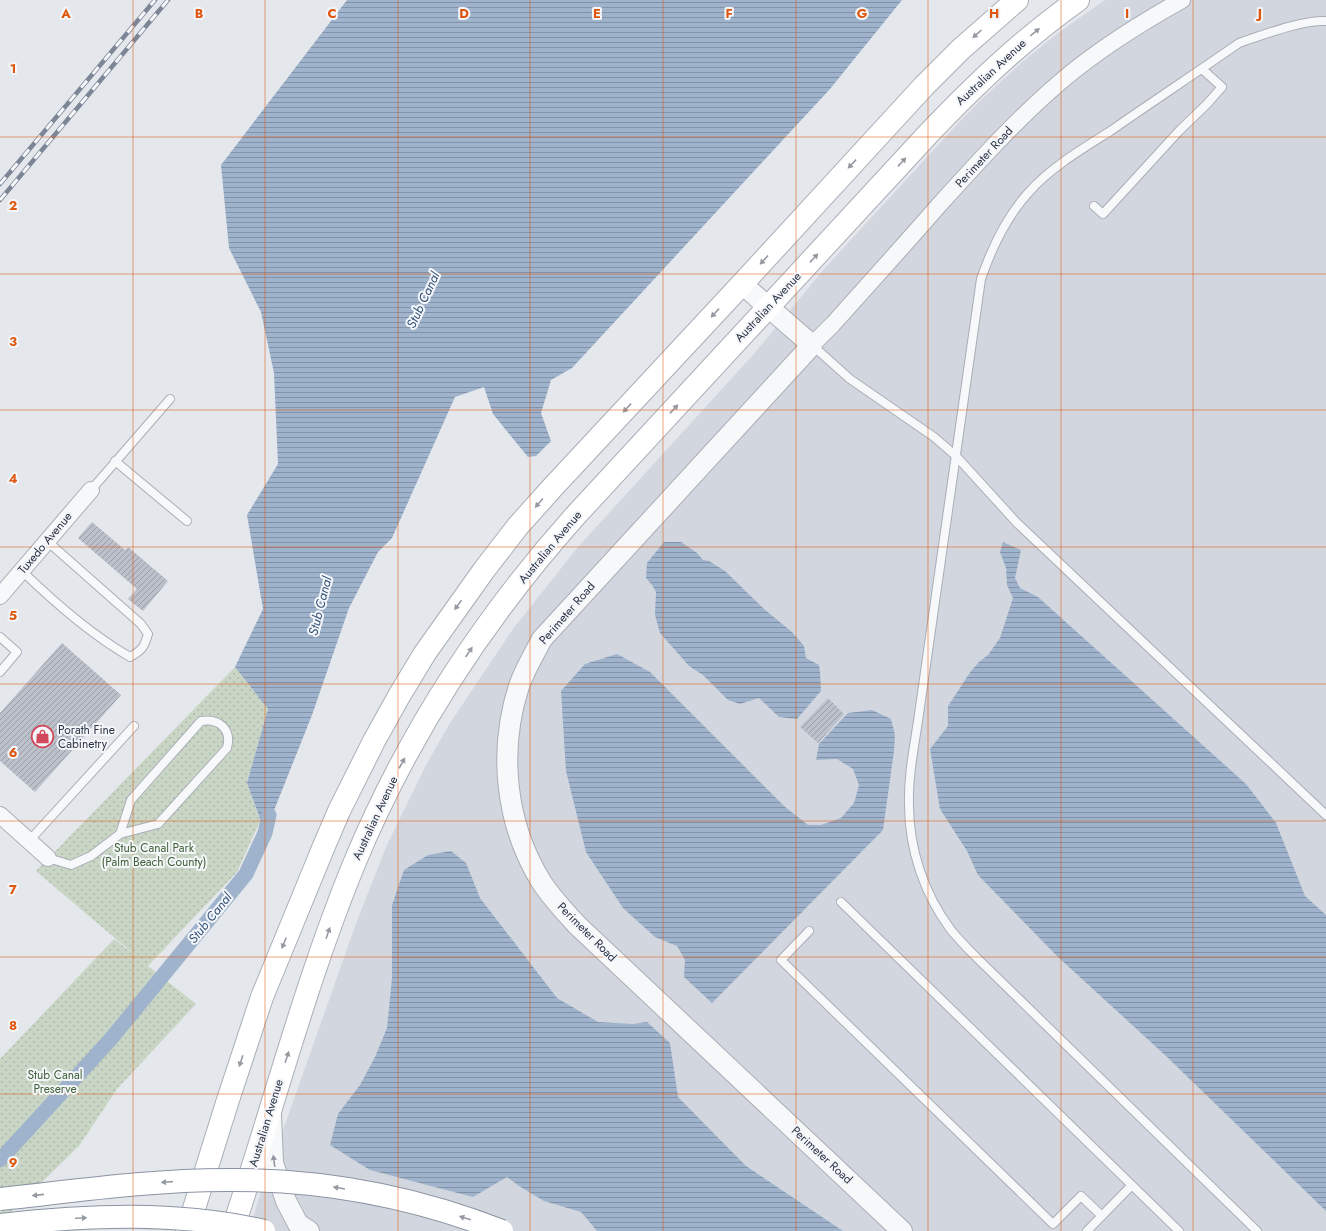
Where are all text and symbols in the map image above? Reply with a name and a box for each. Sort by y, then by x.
text: A [60,4,71,23]
text: B [195,4,204,23]
text: C [327,4,337,23]
text: D [459,4,469,23]
text: E [593,4,601,23]
text: F [725,4,733,23]
text: G [857,4,868,23]
text: H [989,4,999,23]
text: I [1125,4,1129,23]
text: J [1255,4,1262,23]
one-way arrow [1029,28,1040,37]
one-way arrow [971,30,982,39]
street label: Australian Avenue [952,35,1030,109]
text: 1 [10,59,16,78]
street label: Perimeter Road [951,122,1017,192]
one-way arrow [897,158,906,167]
one-way arrow [847,159,857,169]
text: 2 [9,196,17,215]
one-way arrow [809,253,819,263]
one-way arrow [760,255,769,265]
water label: Stub Canal [402,268,445,331]
street label: Australian Avenue [731,268,805,346]
one-way arrow [711,308,720,318]
text: 3 [9,332,17,351]
one-way arrow [622,403,632,413]
one-way arrow [670,404,679,414]
text: 4 [8,469,18,488]
one-way arrow [534,498,543,509]
street label: Australian Avenue [514,507,586,587]
street label: Tuxedo Avenue [14,508,76,578]
water label: Stub Canal [303,573,337,638]
street label: Perimeter Road [535,578,599,648]
one-way arrow [454,600,462,611]
text: 5 [9,606,17,625]
one-way arrow [466,646,473,657]
place label: Porath Fine Cabinetry [58,721,115,753]
shop icon: Porath Fine Cabinetry [29,724,55,750]
text: 6 [9,743,18,762]
one-way arrow [399,757,405,769]
street label: Australian Avenue [348,773,402,863]
park label: Stub Canal Park (Palm Beach County) [102,839,206,871]
text: 7 [9,880,17,899]
water label: Stub Canal [184,888,237,947]
street label: Perimeter Road [553,898,621,966]
one-way arrow [325,927,331,939]
one-way arrow [281,938,287,950]
text: 8 [9,1016,17,1035]
one-way arrow [284,1050,290,1062]
one-way arrow [237,1055,243,1067]
park label: Stub Canal Preserve [27,1066,83,1098]
street label: Australian Avenue [244,1077,288,1169]
street label: Perimeter Road [787,1122,857,1188]
text: 9 [9,1153,18,1172]
one-way arrow [271,1154,277,1167]
one-way arrow [161,1179,173,1186]
one-way arrow [333,1185,345,1191]
one-way arrow [32,1191,44,1198]
one-way arrow [75,1215,87,1222]
one-way arrow [459,1215,471,1221]

